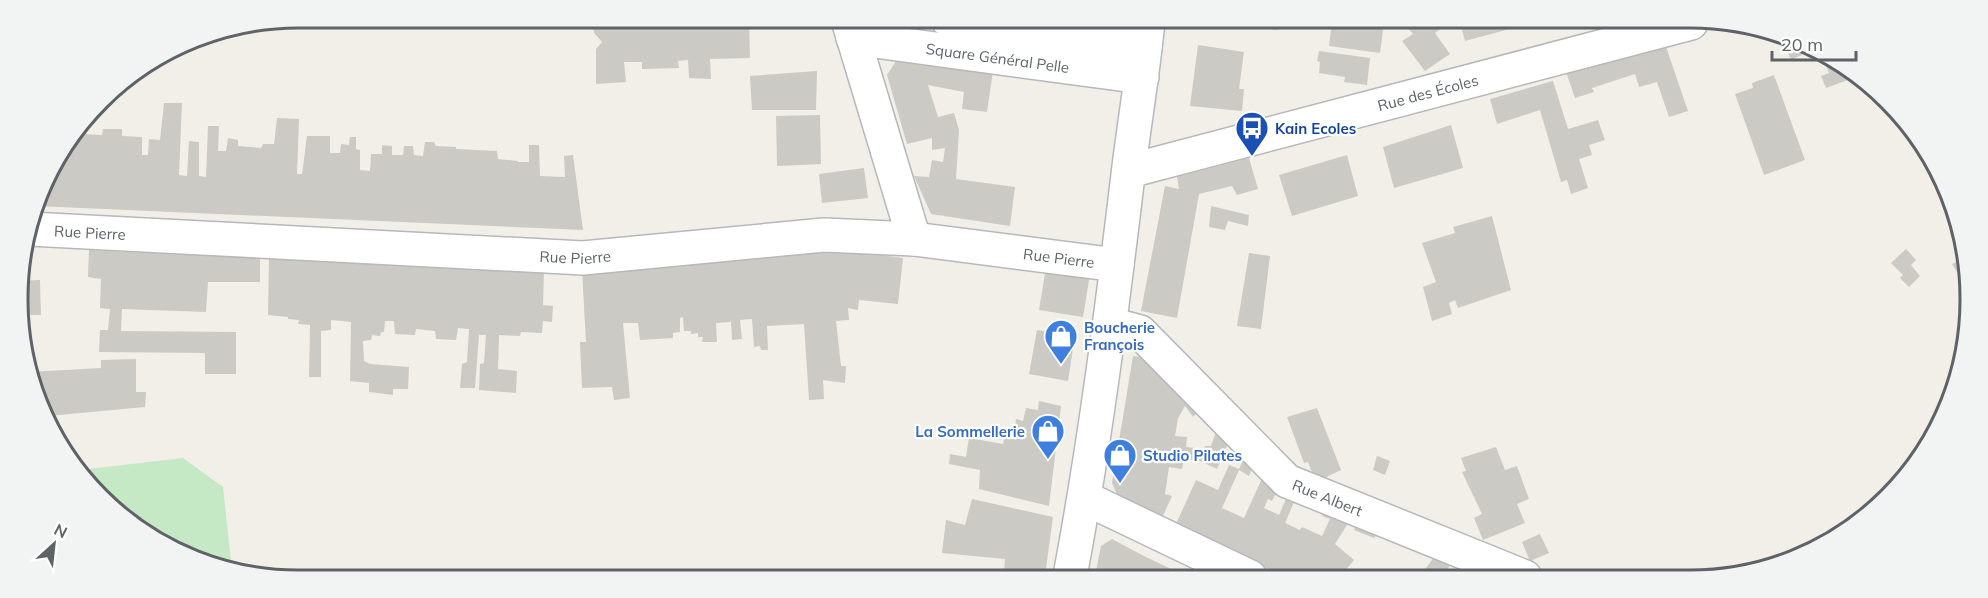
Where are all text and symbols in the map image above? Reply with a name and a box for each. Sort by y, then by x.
scale bar [1772,24,1856,62]
text: 20 m [1781,33,1823,56]
street label: Square Général Pelle [925,38,1071,77]
street label: Rue des Écoles [1375,70,1480,115]
bus stop icon: Kain Ecoles [1234,110,1270,157]
place label: Kain Ecoles [1275,119,1356,138]
street label: Rue Pierre [54,221,126,244]
street label: Rue Pierre [1022,244,1096,272]
street label: Rue Pierre [539,246,612,268]
shop icon: Boucherie François [1043,318,1079,365]
place label: Boucherie François [1084,318,1155,354]
shop icon: La Sommellerie [1030,413,1066,460]
place label: La Sommellerie [915,422,1025,441]
shop icon: Studio Pilates [1102,437,1138,484]
place label: Studio Pilates [1143,446,1242,465]
street label: Rue Albert [1290,475,1365,520]
north arrow [24,514,84,574]
text: N [51,519,71,542]

